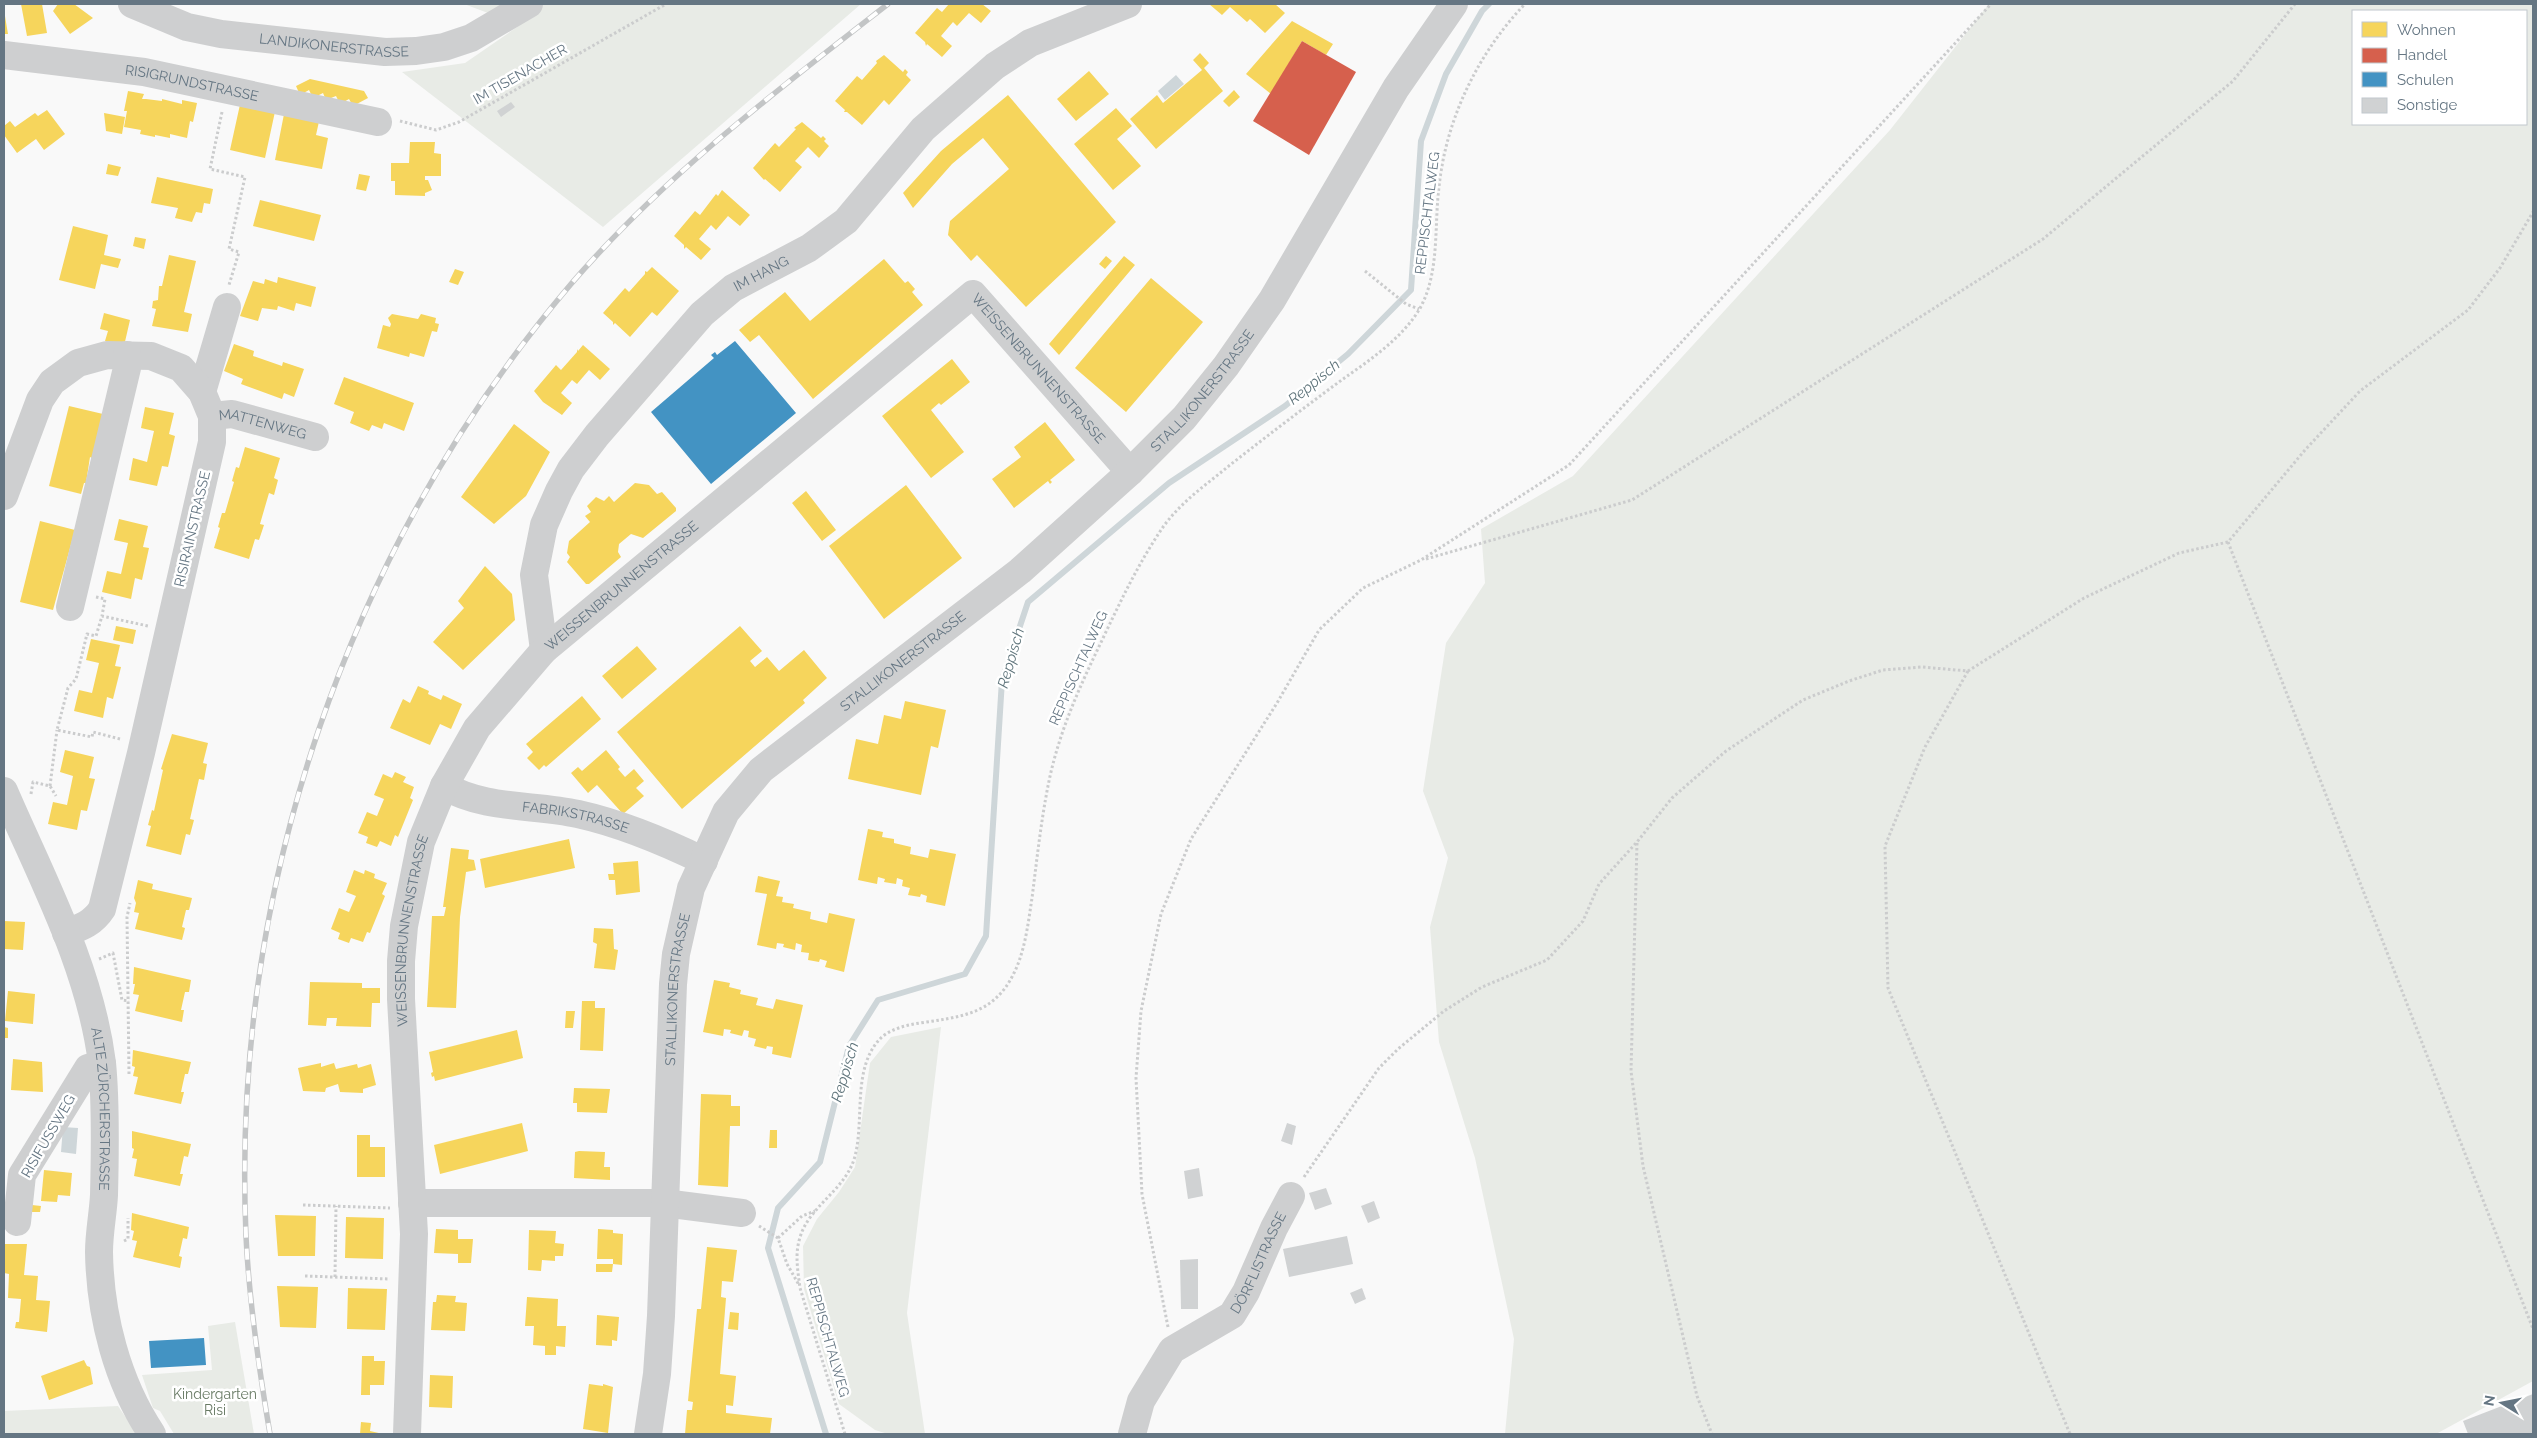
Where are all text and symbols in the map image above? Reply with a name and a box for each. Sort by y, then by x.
legend [2352,10,2527,125]
text: Wohnen [2397,21,2456,39]
street label: LANDIKONERSTRASSE [258,30,409,60]
street label: IM TISENACHER [470,41,570,107]
text: Handel [2397,46,2448,64]
street label: RISIGRUNDSTRASSE [124,62,260,104]
text: Schulen [2397,71,2454,89]
text: Sonstige [2397,96,2458,114]
street label: REPPISCHTALWEG [1412,151,1442,275]
street label: IM HANG [731,252,791,294]
street label: WEISSENBRUNNENSTRASSE [968,290,1109,446]
street label: STALLIKONERSTRASSE [1147,326,1257,455]
water label: Reppisch [1284,356,1344,408]
street label: MATTENWEG [218,406,308,442]
street label: RISIRAINSTRASSE [171,470,213,588]
street label: WEISSENBRUNNENSTRASSE [542,518,701,654]
street label: STALLIKONERSTRASSE [837,608,969,714]
street label: REPPISCHTALWEG [1046,608,1110,728]
water label: Reppisch [994,626,1028,690]
street label: FABRIKSTRASSE [521,799,631,836]
street label: WEISSENBRUNNENSTRASSE [393,832,431,1027]
street label: STALLIKONERSTRASSE [662,912,693,1066]
street label: ALTE ZÜRCHERSTRASSE [88,1026,114,1191]
water label: Reppisch [827,1040,863,1104]
street label: RISIFUSSWEG [18,1092,78,1180]
street label: DÖRFLISTRASSE [1227,1209,1289,1316]
street label: REPPISCHTALWEG [803,1275,853,1399]
north arrow [2477,1378,2527,1428]
park label: Kindergarten Risi [173,1386,257,1418]
text: N [2480,1394,2498,1407]

